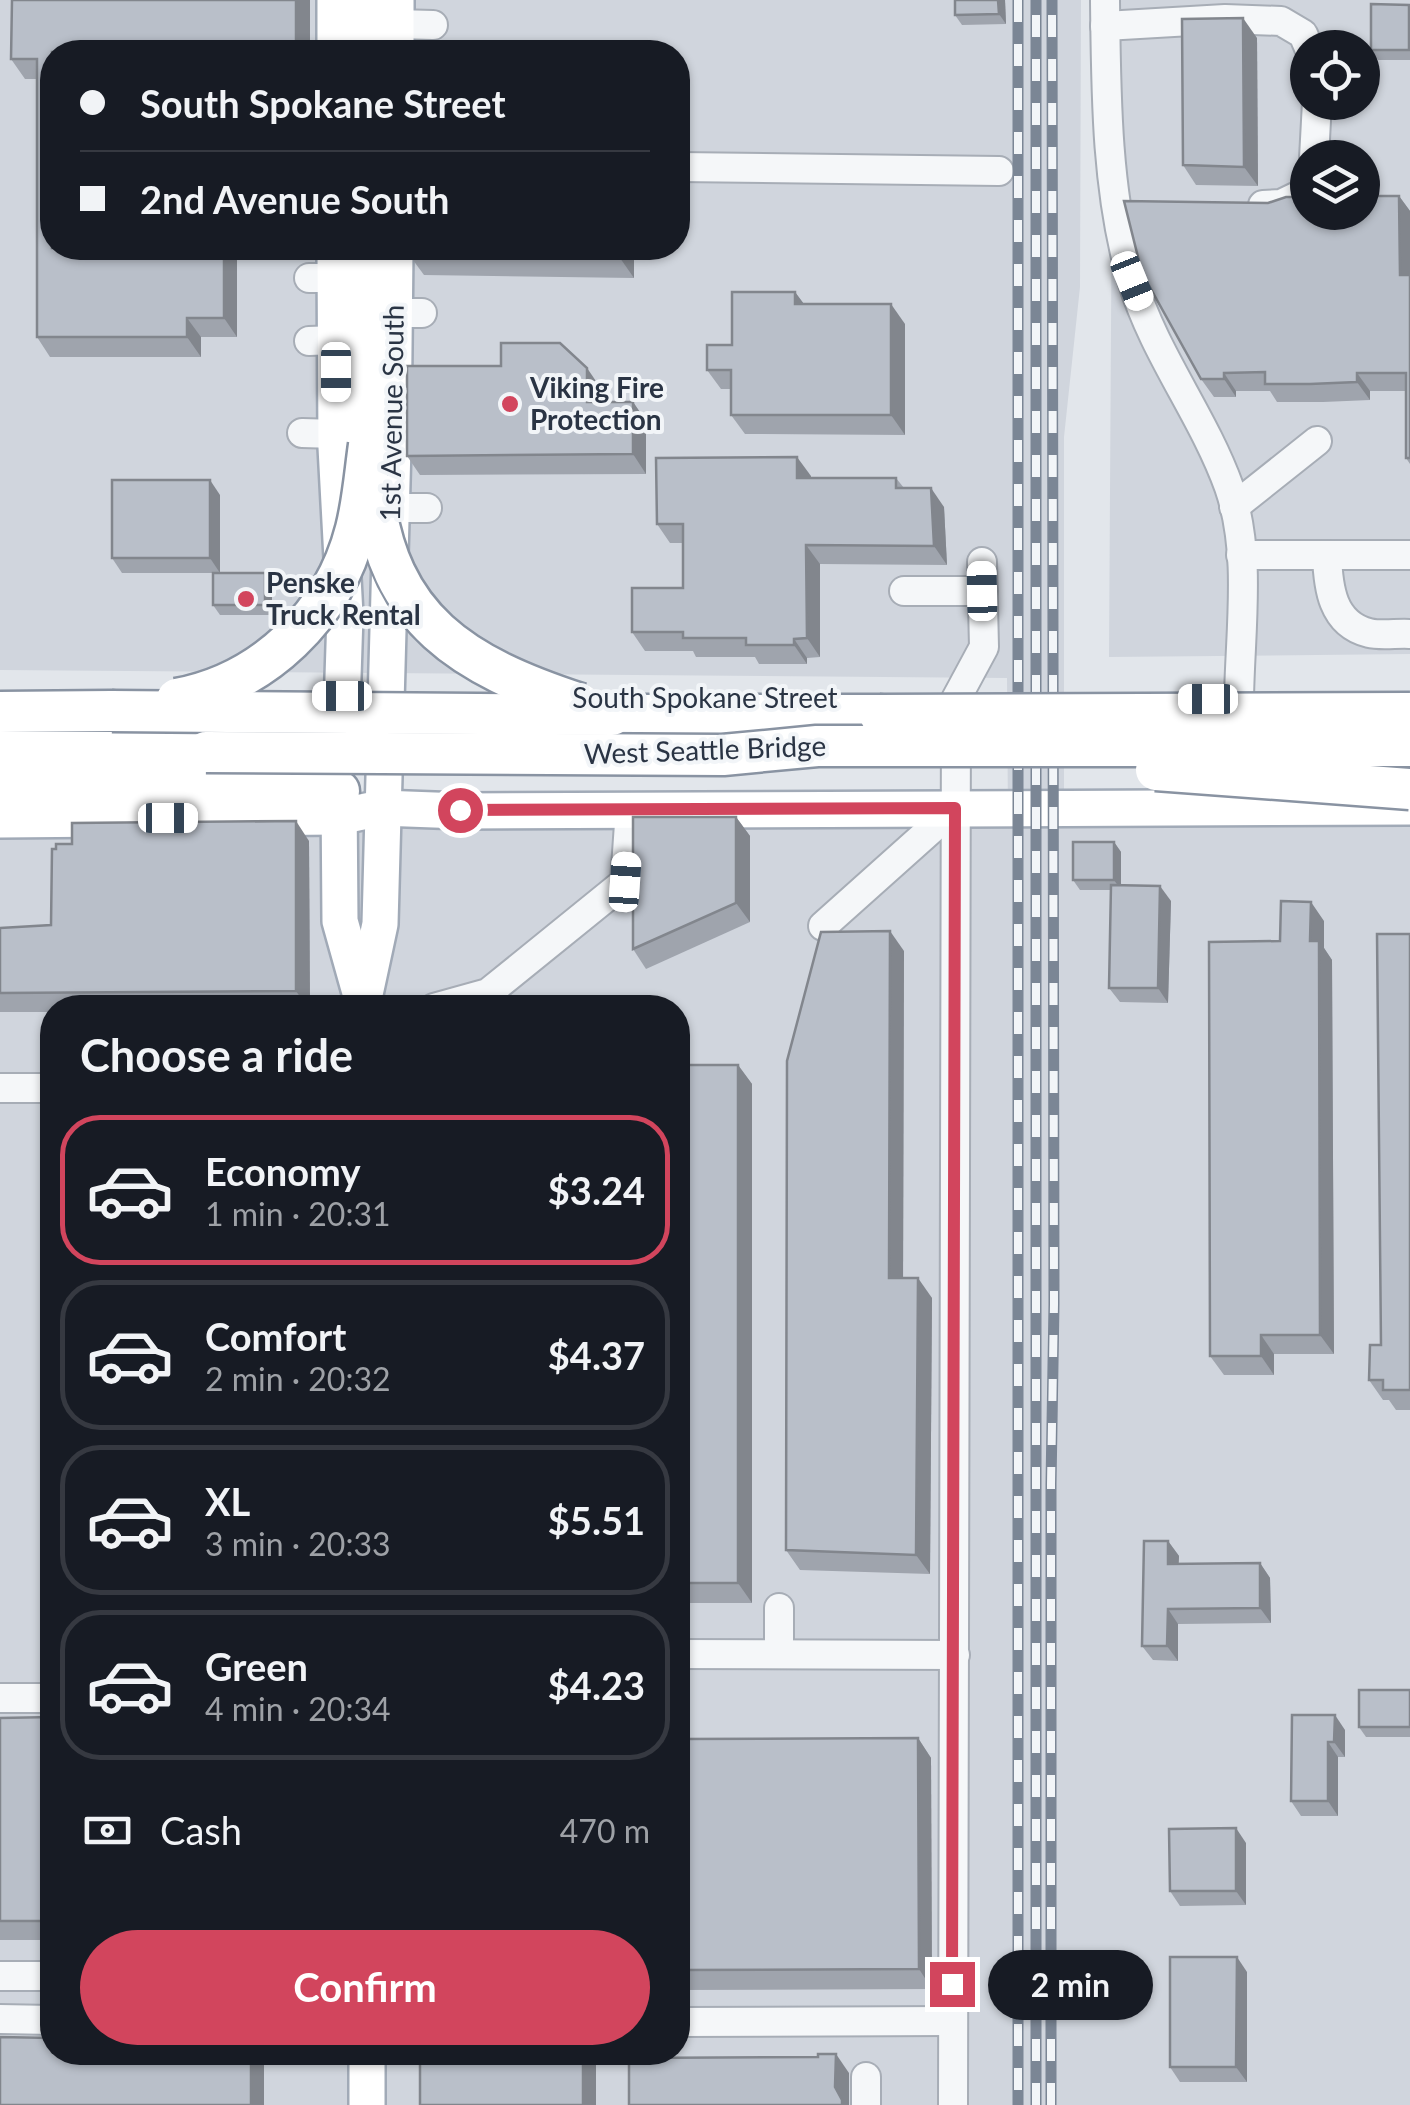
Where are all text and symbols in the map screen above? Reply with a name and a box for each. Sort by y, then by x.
map controls [1290,30,1380,230]
button: locate [1290,30,1380,120]
text: South Spokane Street [140,80,506,126]
button: layers [1290,140,1380,230]
text: 2nd Avenue South [140,176,450,222]
car [1107,248,1157,314]
street label: 1st Avenue South [372,304,410,522]
car [321,342,351,402]
place label: Viking Fire Protection [529,370,664,436]
marker: Viking Fire Protection [499,393,521,415]
car [966,561,998,621]
place label: Penske Truck Rental [266,565,421,631]
marker: Penske Truck Rental [235,588,257,610]
street label: South Spokane Street [572,680,838,714]
car [312,681,372,711]
car [1178,684,1238,714]
street label: West Seattle Bridge [583,728,827,770]
route start [438,788,483,833]
car [138,803,198,833]
car [608,851,642,913]
text: Choose a ride [80,1028,353,1082]
icon: car [85,1145,175,1235]
text: Economy [205,1148,360,1194]
text: $3.24 [548,1167,645,1213]
text: 1 min · 20:31 [205,1194,391,1233]
icon: car [85,1310,175,1400]
text: Comfort [205,1313,346,1359]
text: $4.37 [548,1332,645,1378]
text: 2 min · 20:32 [205,1359,391,1398]
icon: car [85,1475,175,1565]
text: XL [205,1478,250,1524]
text: $5.51 [548,1497,645,1543]
text: 3 min · 20:33 [205,1524,391,1563]
icon: car [85,1640,175,1730]
text: Green [205,1643,308,1689]
text: $4.23 [548,1662,645,1708]
text: 4 min · 20:34 [205,1689,391,1728]
icon: cash [80,1803,135,1858]
text: Cash [160,1807,242,1853]
text: 470 m [560,1811,650,1850]
button: Confirm [80,1930,650,2045]
callout: 2 min [987,1949,1152,2019]
route end [930,1962,975,2007]
text: 2 min [1031,1965,1110,2004]

